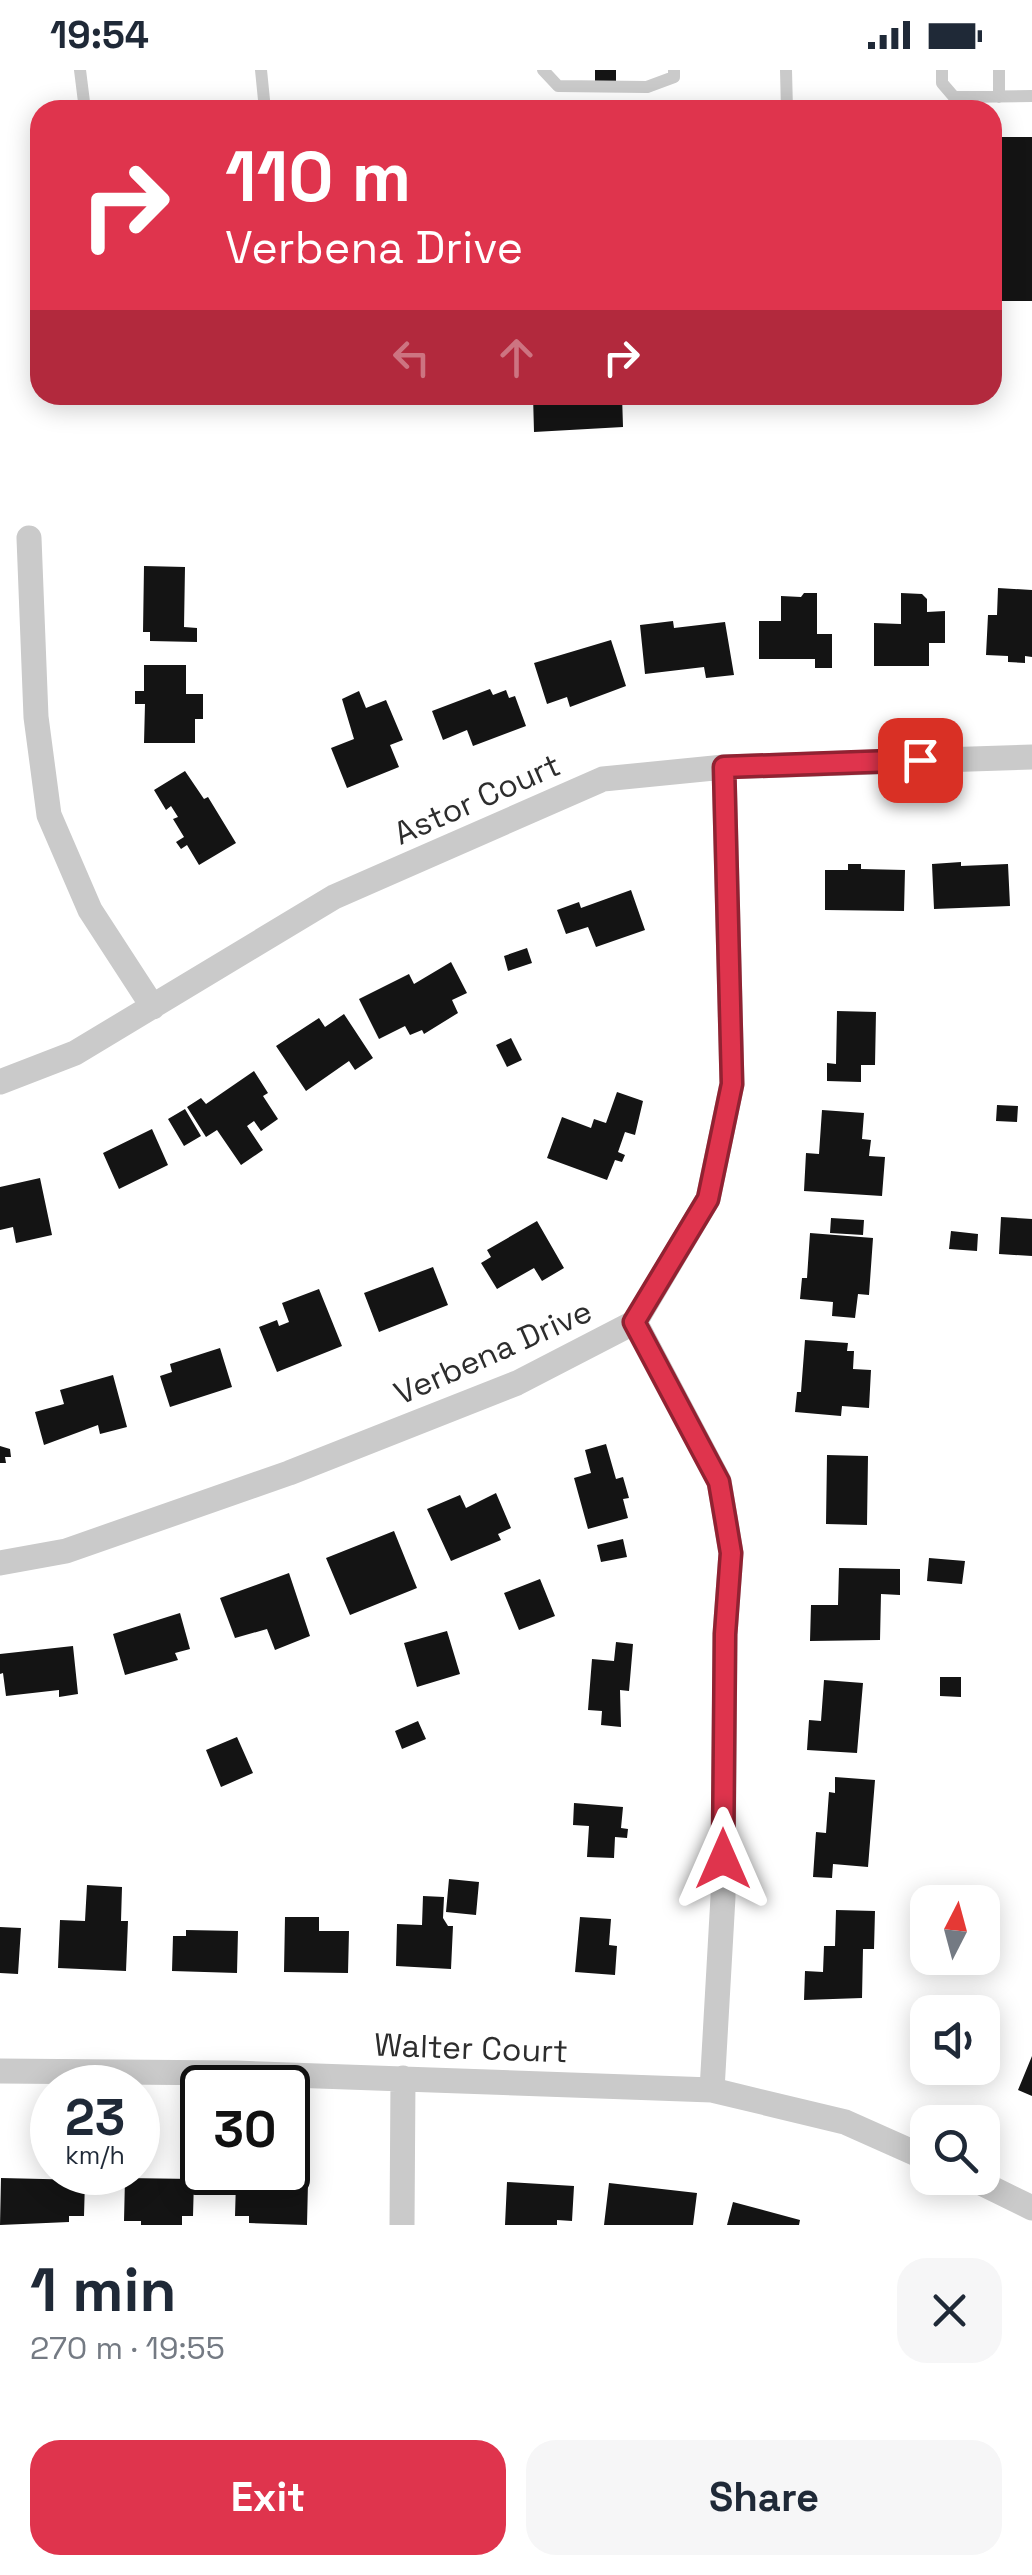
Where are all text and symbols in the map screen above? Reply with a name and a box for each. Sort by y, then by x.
text: 19:54 [50,11,149,59]
text: 110 m [225,132,411,221]
icon: right [60,140,190,270]
text: Verbena Drive [225,219,523,276]
icon: left [384,330,439,385]
icon: ahead [489,330,544,385]
icon: right [594,330,649,385]
pin [878,718,963,803]
icon: arrive [893,733,948,788]
street label: Astor Court [388,745,566,853]
street label: Verbena Drive [388,1291,598,1413]
position arrow [671,1807,775,1911]
north arrow [910,1885,1000,1975]
map controls [910,1885,1000,2195]
button: sound [910,1995,1000,2085]
street label: Walter Court [373,2025,569,2071]
speed limit sign: 30 [180,2065,310,2195]
text: 23 [65,2086,125,2150]
button: search [910,2105,1000,2195]
text: km/h [65,2139,125,2171]
text: 1 min [30,2252,177,2329]
button: close [897,2258,1002,2363]
text: 270 m · 19:55 [30,2328,225,2368]
button: Exit [30,2440,506,2555]
button: Share [526,2440,1002,2555]

